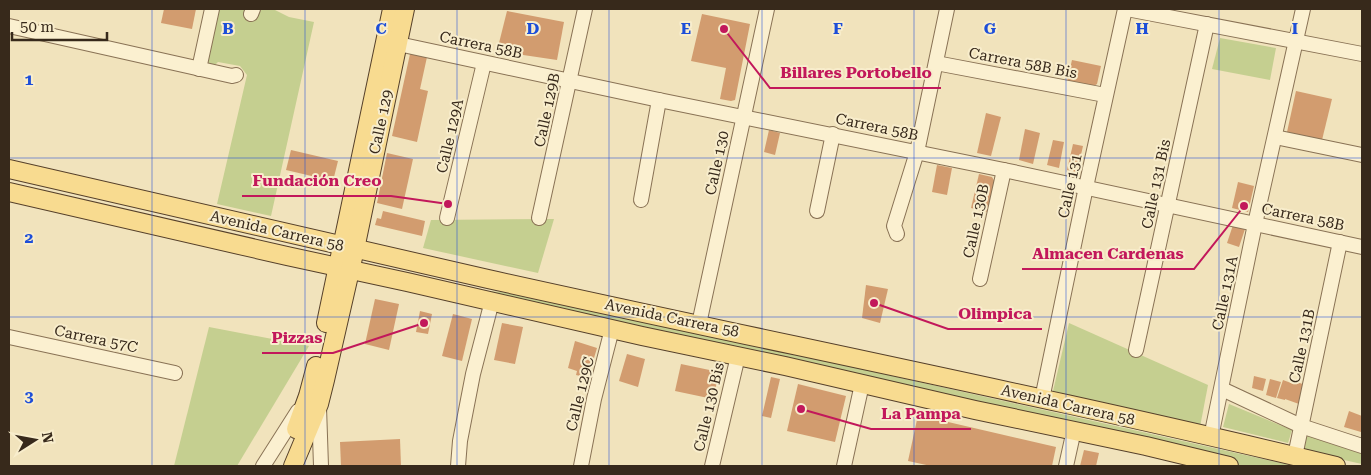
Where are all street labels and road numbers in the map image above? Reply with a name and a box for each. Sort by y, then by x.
street label: Carrera 58B [438,27,524,63]
street label: Carrera 58B Bis [967,44,1079,82]
street label: Calle 129B [530,71,564,149]
street label: Calle 129 [365,88,397,156]
street label: Calle 129A [433,97,467,175]
street label: Carrera 58B [834,109,920,145]
street label: Calle 130 [701,129,733,197]
street label: Calle 131 Bis [1138,138,1174,230]
street label: Calle 131 [1054,152,1086,220]
street label: Calle 130B [959,182,993,260]
street label: Carrera 58B [1260,199,1346,235]
street label: Avenida Carrera 58 [208,207,346,255]
street label: Calle 131A [1208,254,1242,332]
street label: Avenida Carrera 58 [603,295,741,341]
street label: Calle 131B [1285,307,1319,385]
street label: Carrera 57C [53,321,140,357]
street label: Calle 129C [562,355,598,433]
street label: Calle 130 Bis [690,361,728,453]
street label: Avenida Carrera 58 [999,381,1137,429]

